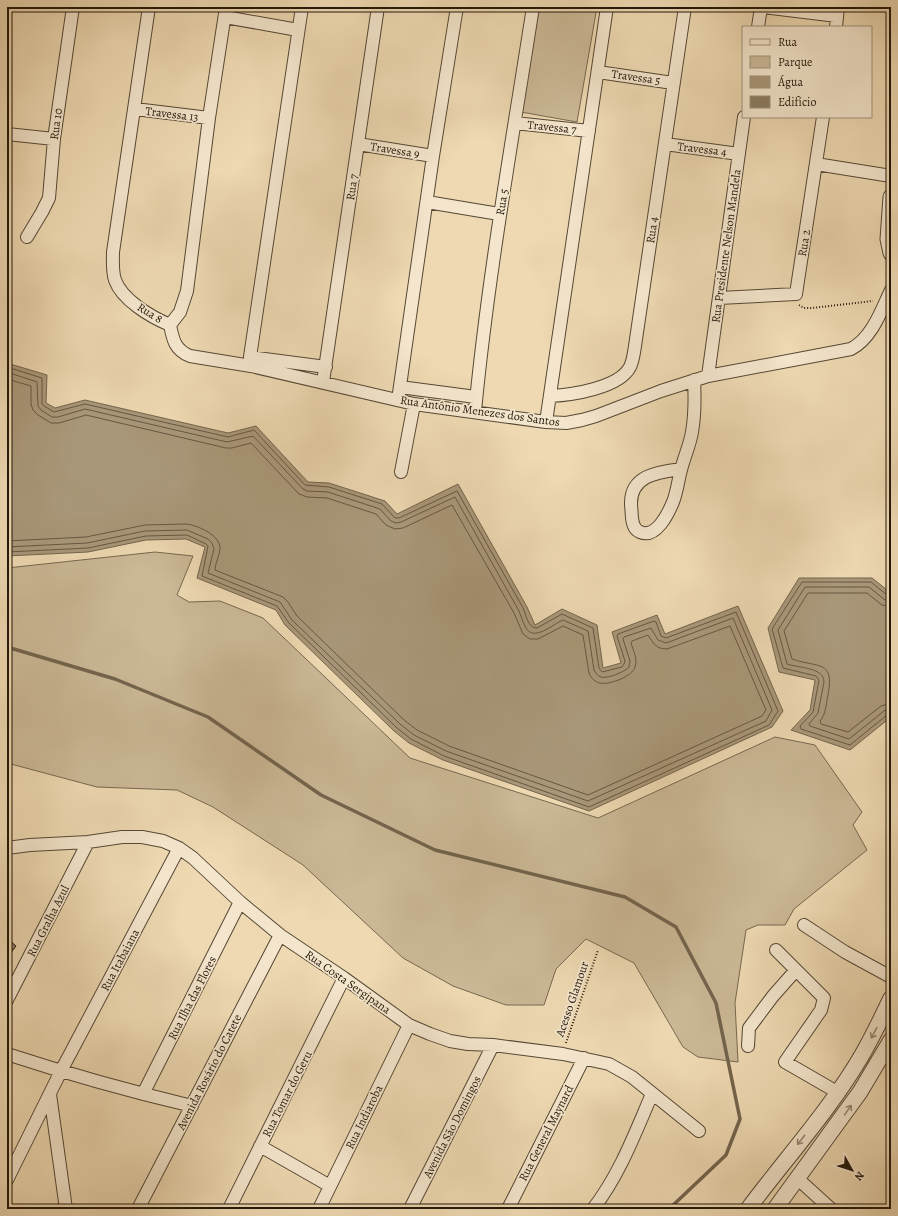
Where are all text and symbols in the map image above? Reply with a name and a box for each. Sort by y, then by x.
legend [742,26,872,118]
text: Rua [778,34,797,50]
text: Parque [778,54,813,70]
street label: Travessa 5 [610,66,662,88]
text: Água [777,74,804,90]
text: Edifício [778,94,816,110]
street label: Travessa 13 [145,103,199,125]
street label: Rua 10 [46,107,66,141]
street label: Travessa 7 [527,116,578,138]
street label: Travessa 9 [369,138,421,162]
street label: Travessa 4 [676,138,728,160]
street label: Rua Presidente Nelson Mandela [707,168,745,324]
street label: Rua 7 [342,172,362,201]
street label: Rua 5 [492,188,512,216]
street label: Rua 4 [642,215,662,244]
street label: Rua 2 [794,228,814,258]
street label: Rua 8 [134,299,166,327]
street label: Rua Antônio Menezes dos Santos [399,392,561,430]
street label: Rua Gralha Azul [23,882,73,960]
street label: Rua Itabaiana [97,926,143,994]
street label: Rua Costa Sergipana [302,946,394,1018]
street label: Rua Ilha das Flores [164,953,220,1043]
street label: Acesso Glamour [551,959,592,1040]
street label: Avenida Rosário do Catete [172,1011,245,1134]
one-way arrow [870,1027,878,1039]
street label: Rua Tomar do Geru [258,1048,316,1140]
street label: Avenida São Domingos [419,1073,485,1182]
street label: Rua Indiaroba [342,1082,387,1152]
street label: Rua General Maynard [515,1082,577,1184]
one-way arrow [844,1105,852,1116]
one-way arrow [797,1135,805,1146]
north arrow [832,1150,872,1190]
text: N [851,1168,868,1184]

